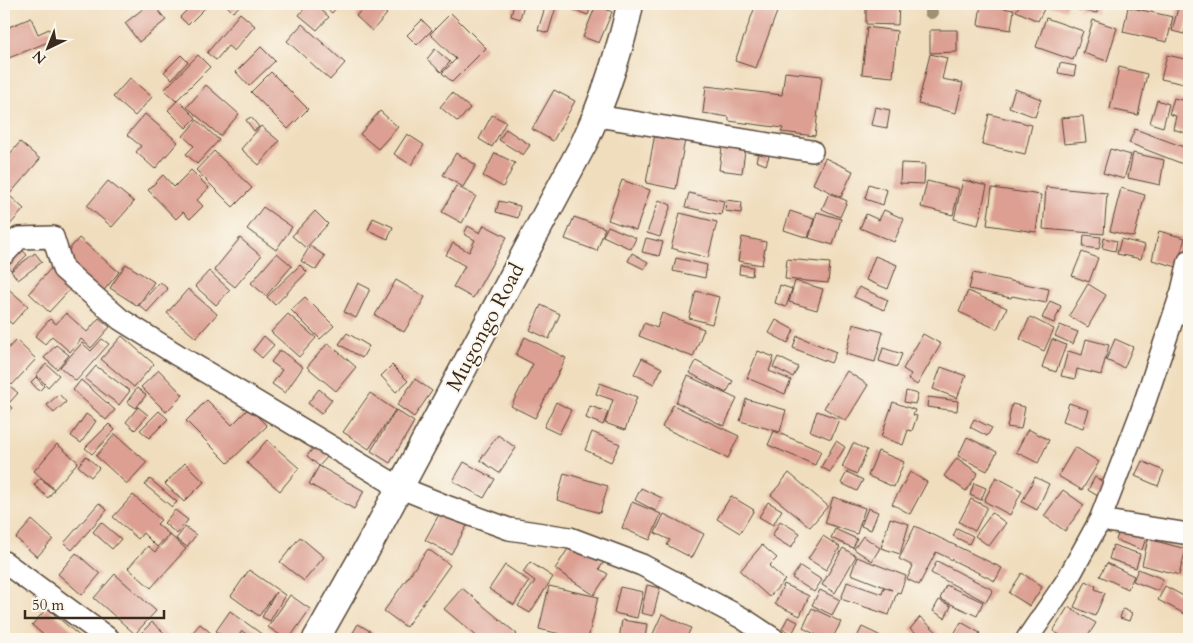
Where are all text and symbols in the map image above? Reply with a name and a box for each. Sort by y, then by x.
north arrow [22,22,72,72]
text: N [29,46,50,68]
street label: Mugongo Road [439,258,531,396]
scale bar [25,588,164,620]
text: 50 m [32,595,64,615]

